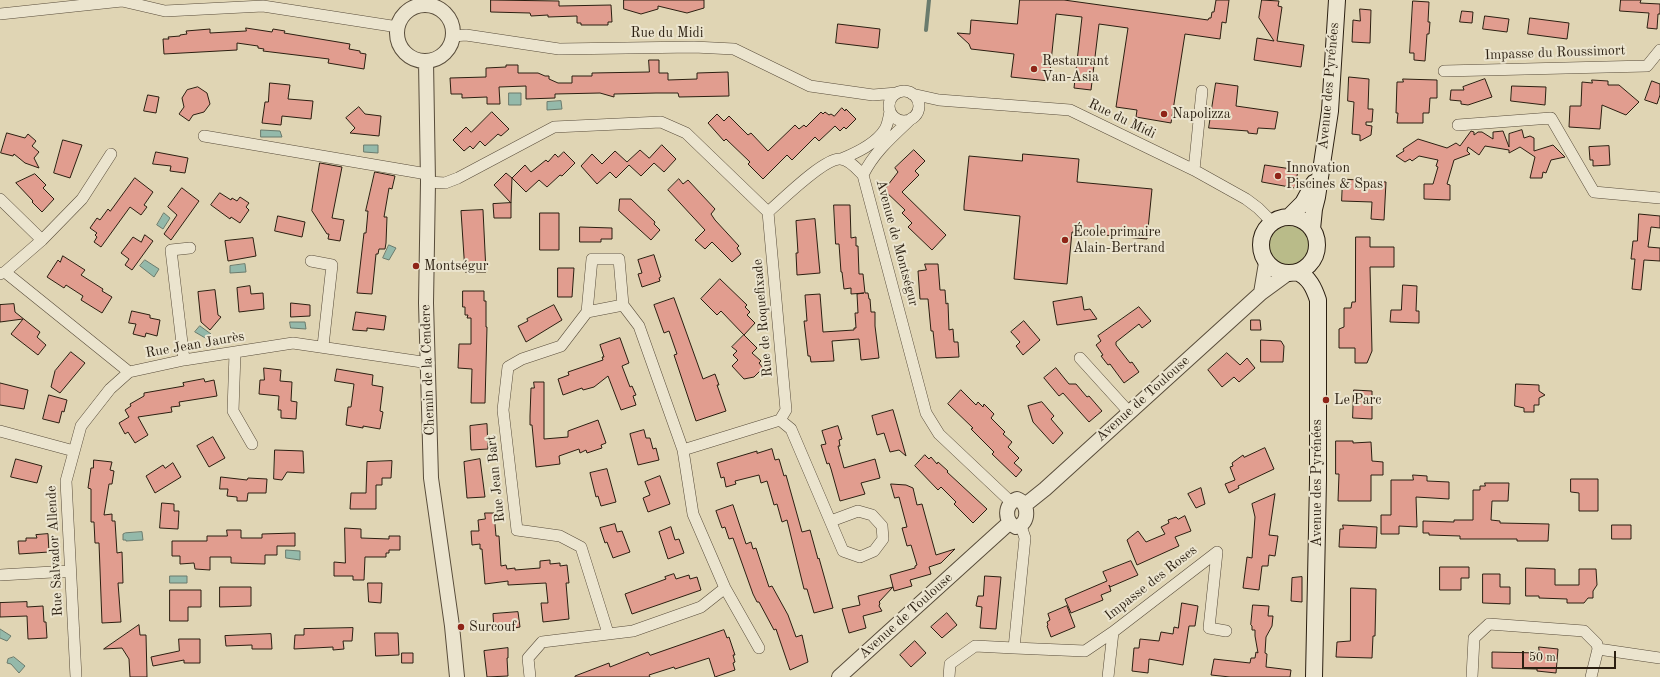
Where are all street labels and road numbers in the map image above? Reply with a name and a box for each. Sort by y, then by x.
street label: Avenue des Pyrénées [1315,22,1343,150]
street label: Rue du Midi [630,25,704,41]
street label: Impasse du Roussimort [1484,42,1626,64]
street label: Rue du Midi [1085,95,1159,143]
street label: Avenue de Montségur [872,178,922,308]
street label: Rue de Roquefixade [749,258,777,378]
street label: Chemin de la Cendere [417,304,439,436]
street label: Rue Jean Jaurès [144,328,246,362]
street label: Avenue de Toulouse [1093,353,1193,445]
street label: Avenue des Pyrénées [1309,419,1325,547]
street label: Rue Jean Bart [483,435,509,523]
street label: Rue Salvador Allende [43,485,67,617]
street label: Impasse des Roses [1101,542,1201,624]
street label: Avenue de Toulouse [856,570,956,662]

